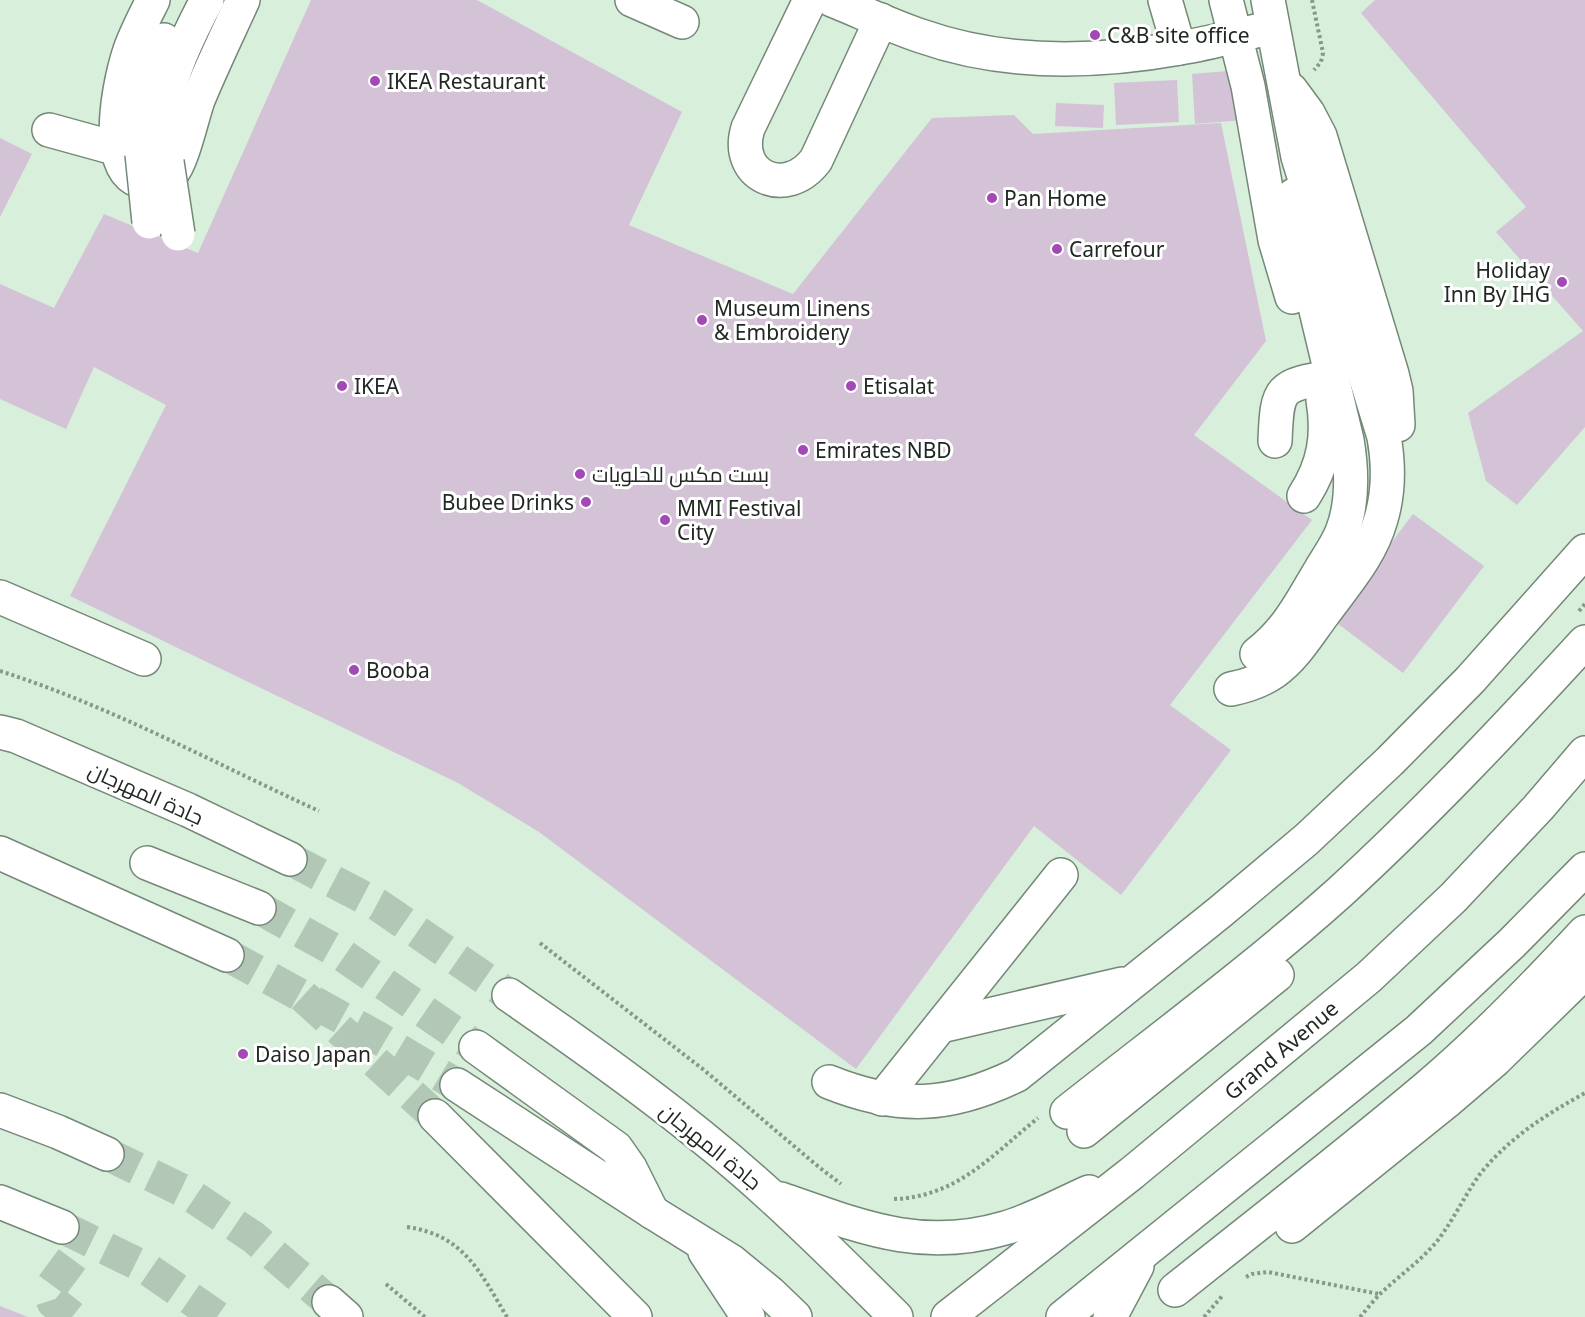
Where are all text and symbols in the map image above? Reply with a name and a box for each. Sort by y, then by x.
place label: C&B site office [1107,21,1250,49]
marker: C&B site office [1088,28,1102,42]
place label: IKEA Restaurant [387,67,546,95]
marker: IKEA Restaurant [368,74,382,88]
place label: Pan Home [1004,184,1107,212]
marker: Pan Home [985,191,999,205]
place label: Carrefour [1069,235,1165,263]
marker: Carrefour [1050,242,1064,256]
place label: Holiday Inn By IHG [1444,256,1550,308]
marker: Holiday Inn By IHG [1555,275,1569,289]
place label: Museum Linens & Embroidery [714,294,870,346]
marker: Museum Linens & Embroidery [695,313,709,327]
place label: IKEA [354,372,400,400]
place label: Etisalat [863,372,935,400]
marker: IKEA [335,379,349,393]
marker: Etisalat [844,379,858,393]
place label: Emirates NBD [815,436,952,464]
marker: Emirates NBD [796,443,810,457]
place label: بست مكس للحلويات [592,460,769,488]
marker: بست مكس للحلويات [573,467,587,481]
place label: Bubee Drinks [442,488,574,516]
place label: MMI Festival City [677,494,801,546]
marker: Bubee Drinks [579,495,593,509]
marker: MMI Festival City [658,513,672,527]
place label: Booba [366,656,430,684]
marker: Booba [347,663,361,677]
street label: جادة المهرجان [84,755,208,831]
street label: Grand Avenue [1218,994,1344,1106]
place label: Daiso Japan [255,1040,371,1068]
marker: Daiso Japan [236,1047,250,1061]
street label: جادة المهرجان [654,1096,768,1196]

